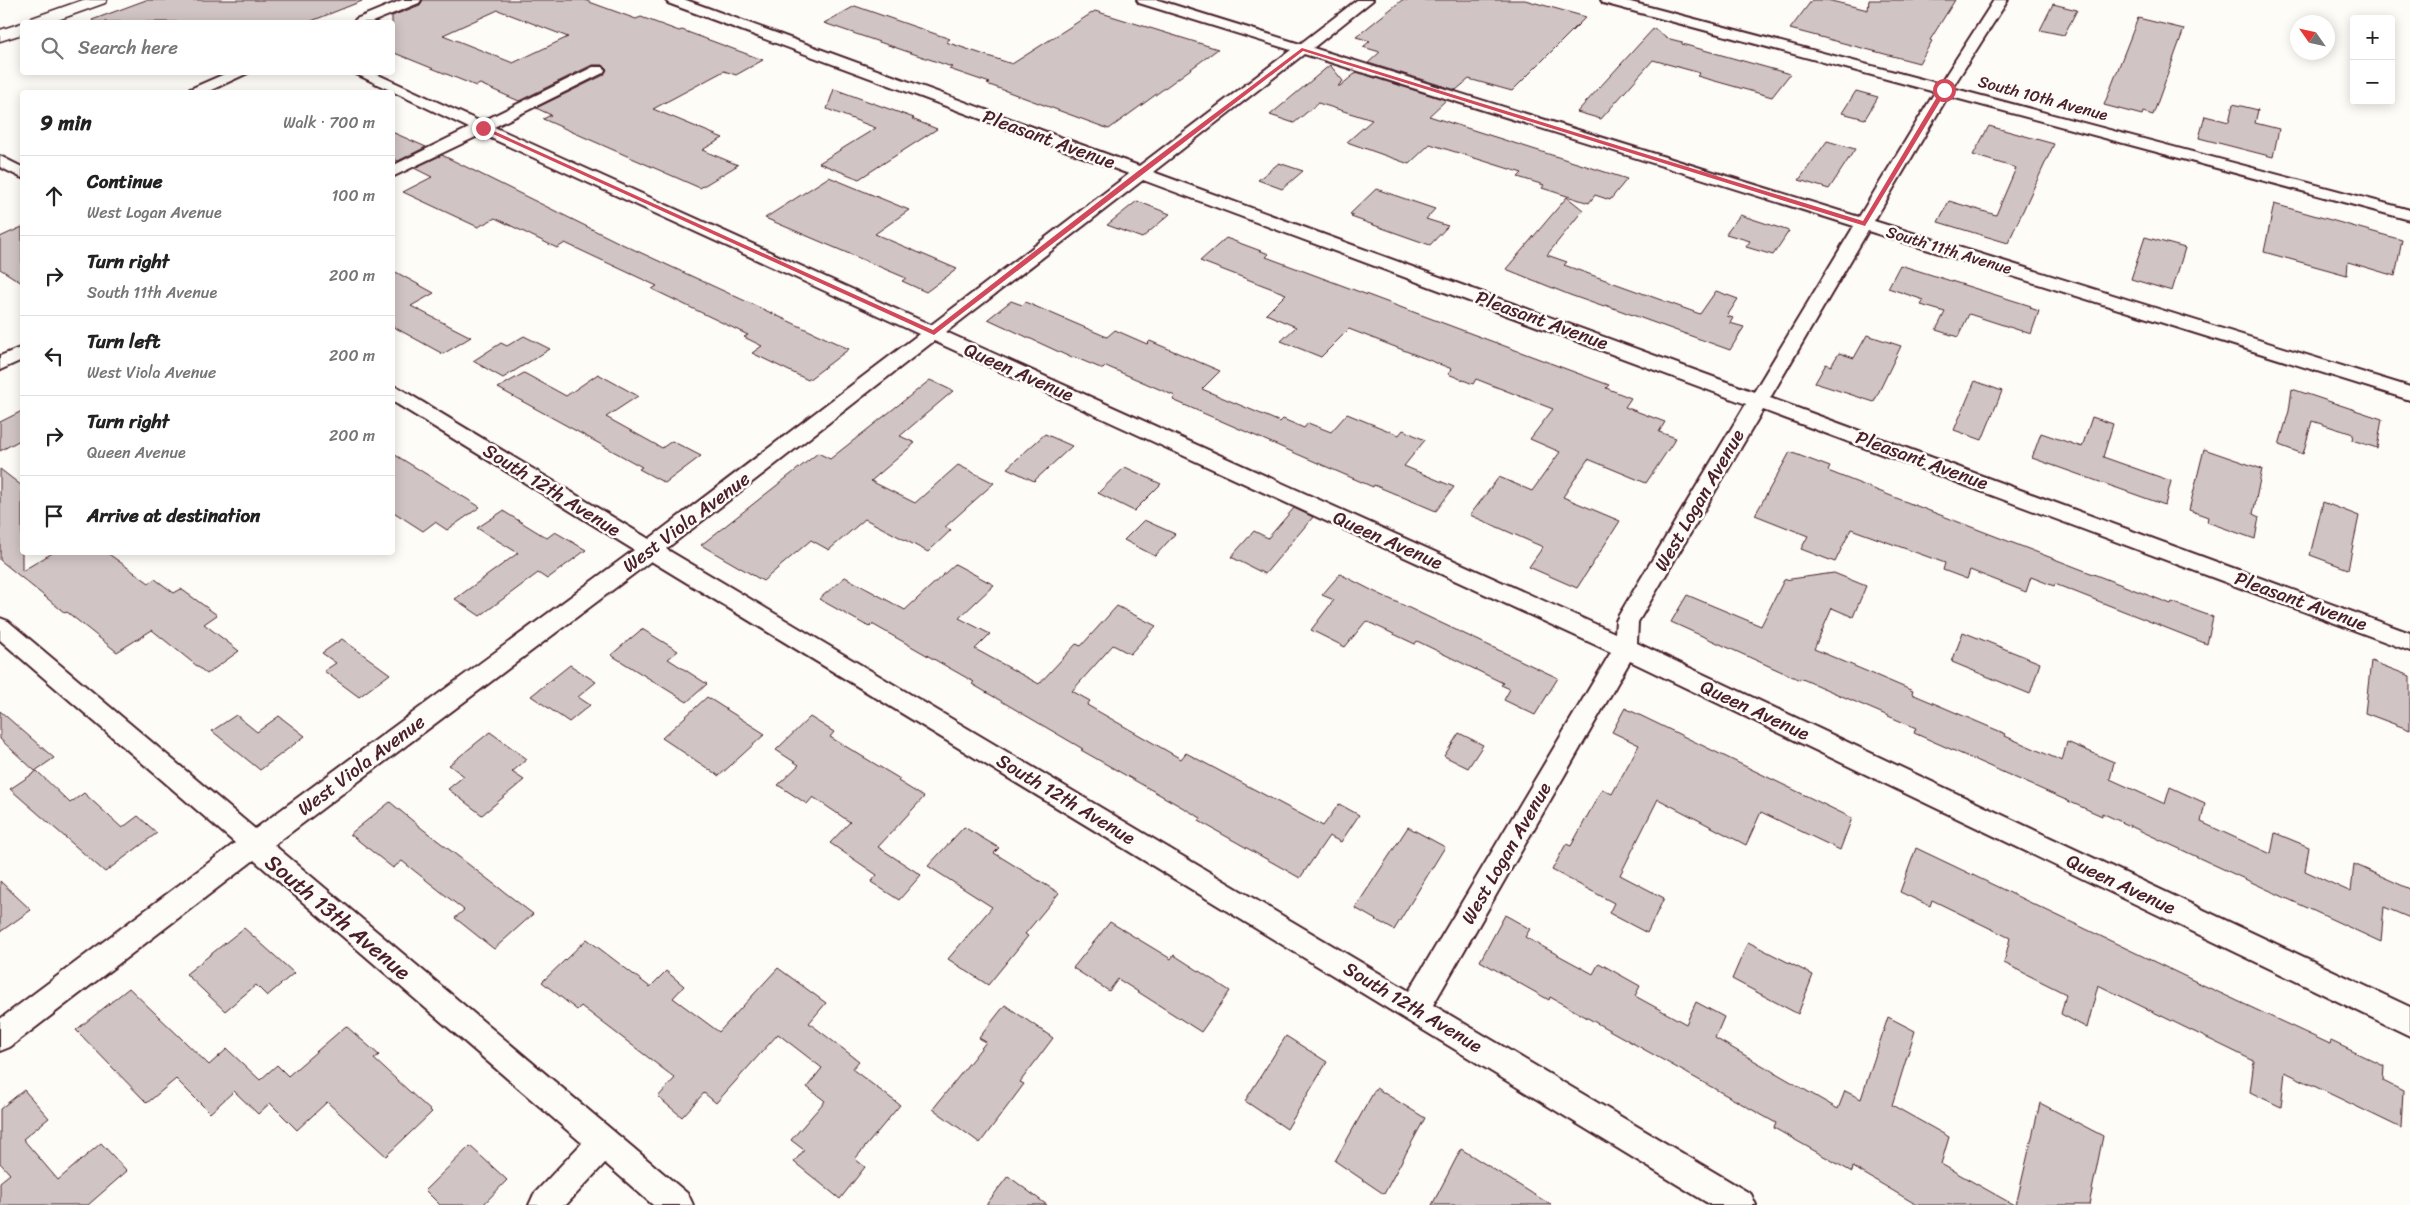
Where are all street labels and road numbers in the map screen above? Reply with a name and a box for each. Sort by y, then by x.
street label: South 10th Avenue [1975,67,2111,129]
street label: Pleasant Avenue [978,100,1120,178]
street label: South 11th Avenue [1883,217,2016,283]
street label: Pleasant Avenue [1471,281,1613,359]
street label: Queen Avenue [959,333,1079,411]
street label: Pleasant Avenue [1851,421,1993,499]
street label: West Logan Avenue [1645,423,1753,577]
street label: South 12th Avenue [477,434,627,546]
street label: West Viola Avenue [615,462,757,581]
street label: Queen Avenue [1328,501,1448,579]
street label: Pleasant Avenue [2230,562,2372,640]
street label: Queen Avenue [1695,670,1815,750]
street label: West Viola Avenue [290,705,432,824]
street label: South 12th Avenue [990,744,1142,854]
street label: West Logan Avenue [1452,776,1560,930]
street label: South 13th Avenue [256,844,420,991]
street label: Queen Avenue [2061,844,2181,924]
street label: South 12th Avenue [1337,952,1489,1062]

